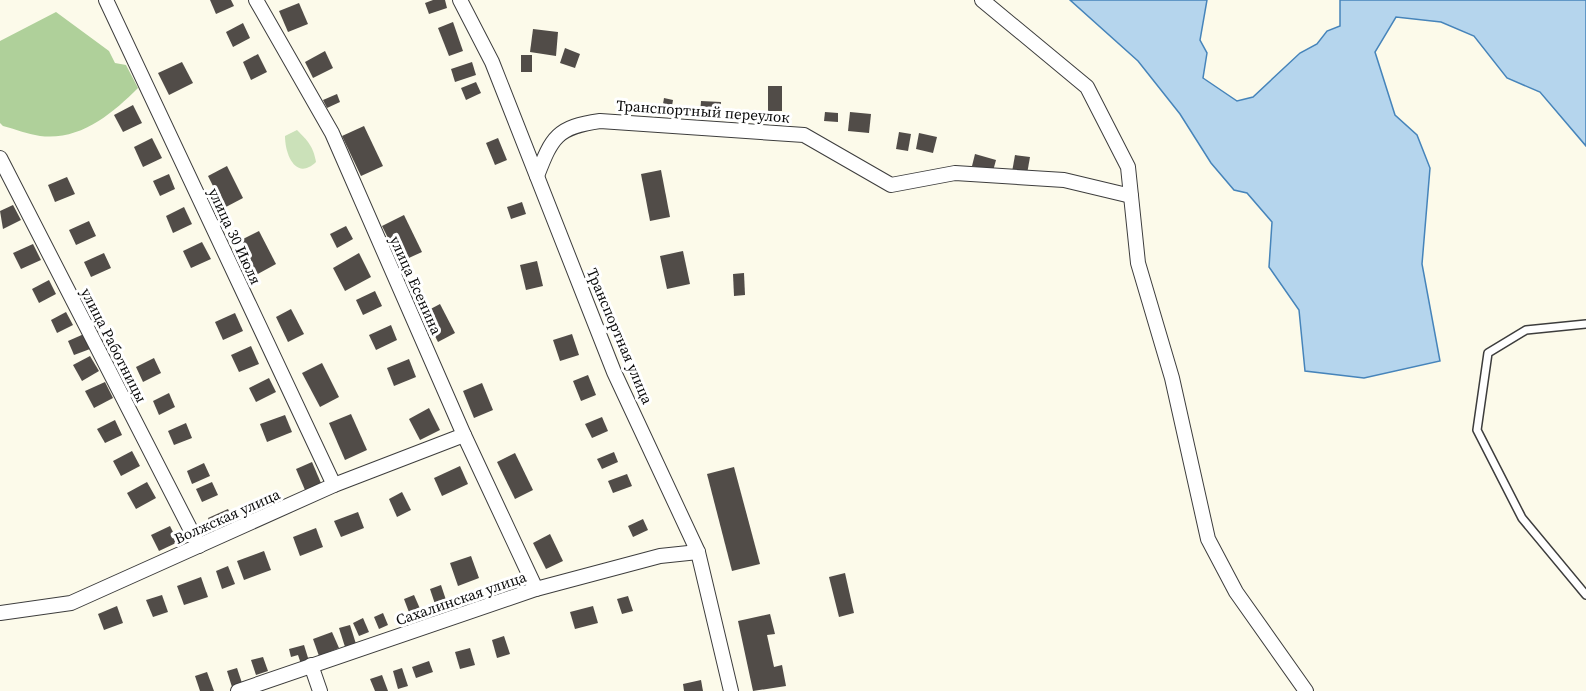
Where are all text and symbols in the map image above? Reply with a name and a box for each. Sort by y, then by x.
street label: Транспортный переулок [616,94,791,128]
street label: улица 30 Июля [203,184,267,288]
street label: улица Есенина [385,232,447,338]
street label: Транспортная улица [582,265,658,408]
street label: улица Работницы [76,284,152,406]
street label: Волжская улица [171,483,284,549]
street label: Сахалинская улица [393,566,529,630]

